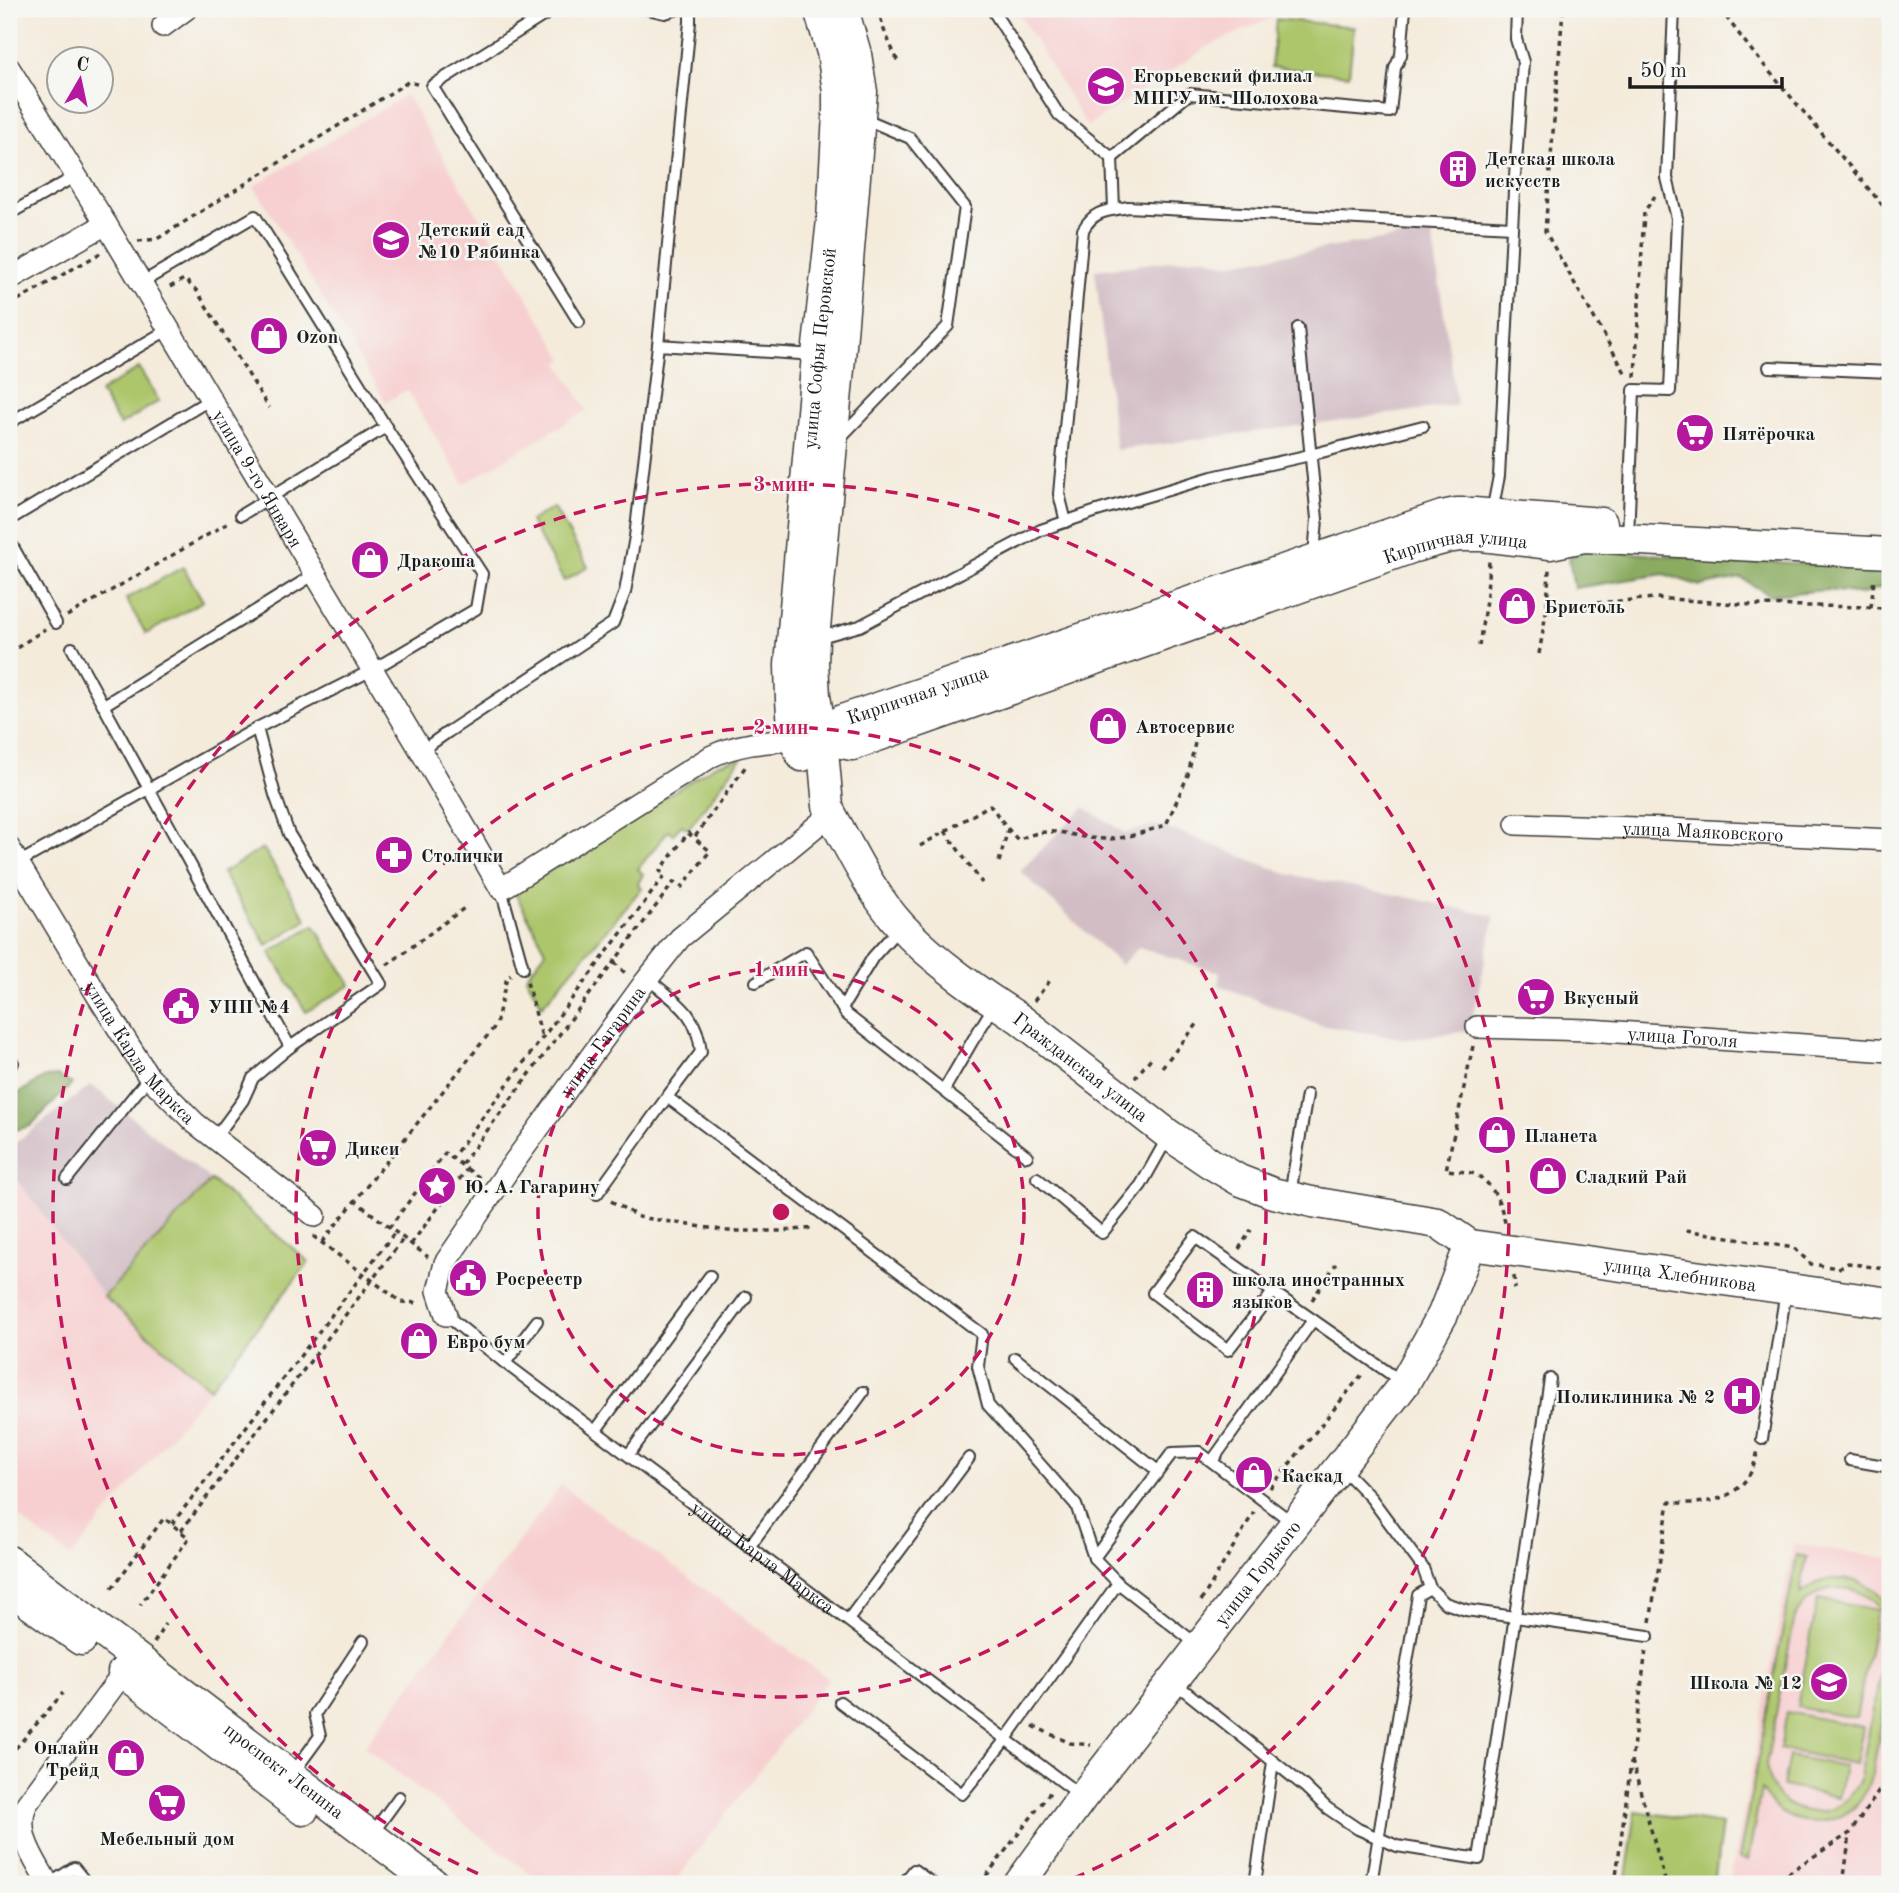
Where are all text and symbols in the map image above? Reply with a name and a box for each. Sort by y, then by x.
north arrow [46,46,116,116]
scale bar [1630,46,1782,90]
text: С [75,55,90,76]
text: 50 m [1640,61,1687,82]
school or university icon: Егорьевский филиал МПГУ им. Шолохова [1085,65,1127,107]
place label: Егорьевский филиал МПГУ им. Шолохова [1133,68,1319,109]
building icon: Детская школа искусств [1437,148,1479,190]
place label: Детская школа искусств [1485,151,1615,192]
school or university icon: Детский сад №10 Рябинка [370,219,412,261]
place label: Детский сад №10 Рябинка [418,222,540,263]
street label: улица Софьи Перовской [802,247,841,450]
shop icon: Ozon [248,315,290,357]
place label: Ozon [296,329,338,348]
street label: улица 9-го Января [207,407,304,552]
supermarket icon: Пятёрочка [1674,412,1716,454]
place label: Пятёрочка [1722,426,1816,445]
text: 3 мин [753,475,809,496]
street label: Кирпичная улица [1381,529,1529,569]
shop icon: Дракоша [349,539,391,581]
place label: Дракоша [397,553,476,572]
shop icon: Бристоль [1496,585,1538,627]
place label: Бристоль [1544,599,1625,618]
street label: Кирпичная улица [845,664,992,730]
shop icon: Автосервис [1087,705,1129,747]
text: 2 мин [753,718,809,739]
place label: Автосервис [1135,719,1235,738]
street label: улица Маяковского [1622,821,1784,847]
pharmacy icon: Столички [373,834,415,876]
place label: Столички [421,848,503,867]
text: 1 мин [753,960,809,981]
supermarket icon: Вкусный [1515,976,1557,1018]
street label: улица Карла Маркса [79,978,198,1129]
street label: улица Гагарина [558,983,651,1101]
public building icon: УПП №4 [160,985,202,1027]
place label: Вкусный [1563,990,1639,1009]
place label: УПП №4 [208,999,290,1018]
street label: Гражданская улица [1008,1010,1151,1127]
street label: улица Гоголя [1627,1026,1738,1052]
shop icon: Планета [1476,1114,1518,1156]
supermarket icon: Дикси [297,1127,339,1169]
place label: Планета [1524,1128,1598,1147]
place label: Дикси [345,1141,400,1160]
shop icon: Сладкий Рай [1527,1155,1569,1197]
place icon: Ю. А. Гагарину [416,1165,458,1207]
place label: Сладкий Рай [1575,1169,1687,1188]
place label: Ю. А. Гагарину [464,1179,600,1198]
centre of rings [769,1200,793,1224]
public building icon: Росреестр [447,1257,489,1299]
street label: улица Хлебникова [1602,1257,1758,1297]
building icon: школа иностранных языков [1184,1269,1226,1311]
place label: Росреестр [495,1271,583,1290]
place label: школа иностранных языков [1232,1272,1405,1313]
shop icon: Евро бум [398,1320,440,1362]
place label: Евро бум [446,1334,526,1353]
hospital icon: Поликлиника № 2 [1721,1375,1763,1417]
place label: Поликлиника № 2 [1556,1389,1715,1408]
shop icon: Каскад [1233,1454,1275,1496]
place label: Каскад [1281,1468,1343,1487]
street label: улица Карла Маркса [687,1499,837,1619]
street label: улица Горького [1212,1518,1306,1630]
school or university icon: Школа № 12 [1808,1661,1850,1703]
place label: Школа № 12 [1689,1675,1802,1694]
street label: проспект Ленина [219,1721,347,1824]
shop icon: Онлайн Трейд [105,1737,147,1779]
place label: Онлайн Трейд [34,1740,99,1781]
supermarket icon: Мебельный дом [146,1782,188,1824]
place label: Мебельный дом [99,1831,235,1850]

